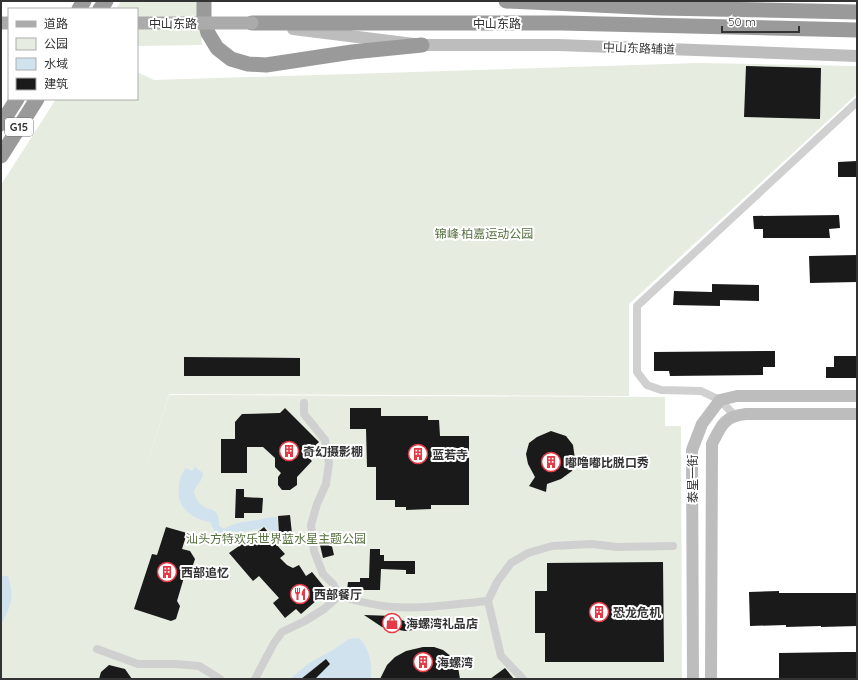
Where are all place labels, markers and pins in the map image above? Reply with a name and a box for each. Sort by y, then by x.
building icon: 奇幻摄影棚 [278,440,300,462]
building icon: 蓝若寺 [407,443,429,465]
place label: 奇幻摄影棚 [303,444,363,459]
place label: 蓝若寺 [432,447,468,462]
building icon: 嘟噜嘟比脱口秀 [540,451,562,473]
place label: 嘟噜嘟比脱口秀 [565,455,649,470]
building icon: 西部追忆 [156,561,178,583]
place label: 西部追忆 [181,565,229,580]
restaurant icon: 西部餐厅 [289,583,311,605]
place label: 西部餐厅 [314,587,362,602]
building icon: 恐龙危机 [588,601,610,623]
place label: 恐龙危机 [613,605,662,620]
shop icon: 海螺湾礼品店 [381,612,403,634]
place label: 海螺湾礼品店 [406,616,478,631]
building icon: 海螺湾 [412,651,434,673]
place label: 海螺湾 [437,655,473,670]

